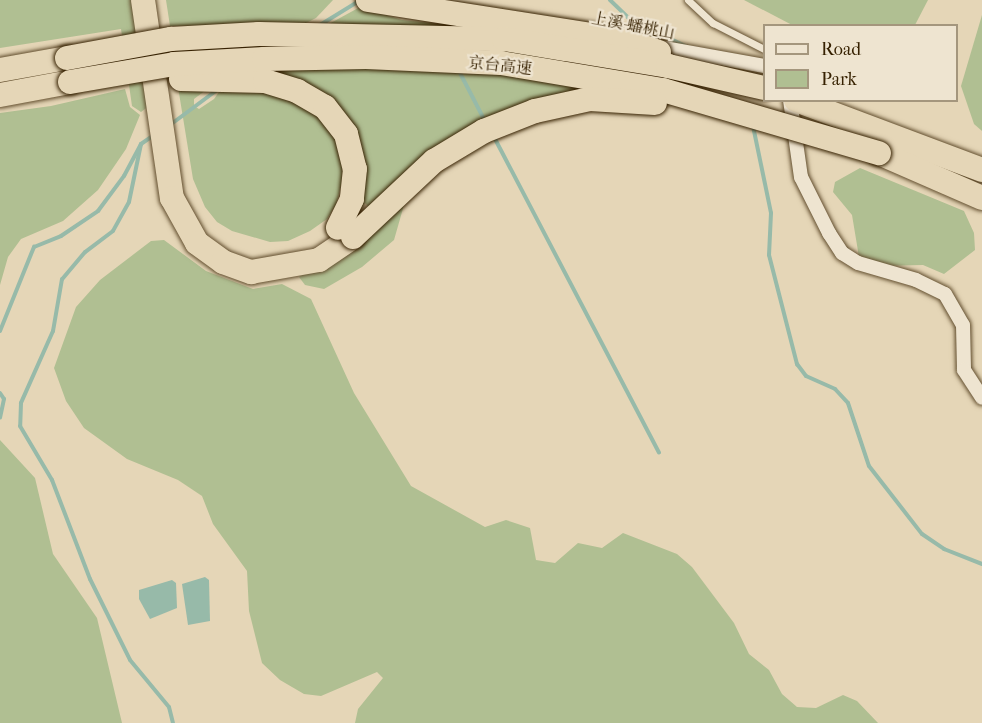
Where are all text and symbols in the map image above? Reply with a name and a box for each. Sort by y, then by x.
street label: 上溪-蟠桃山 [590,9,676,43]
legend [763,24,958,102]
text: Road [821,39,861,60]
street label: 京台高速 [467,53,533,79]
text: Park [821,69,857,90]

